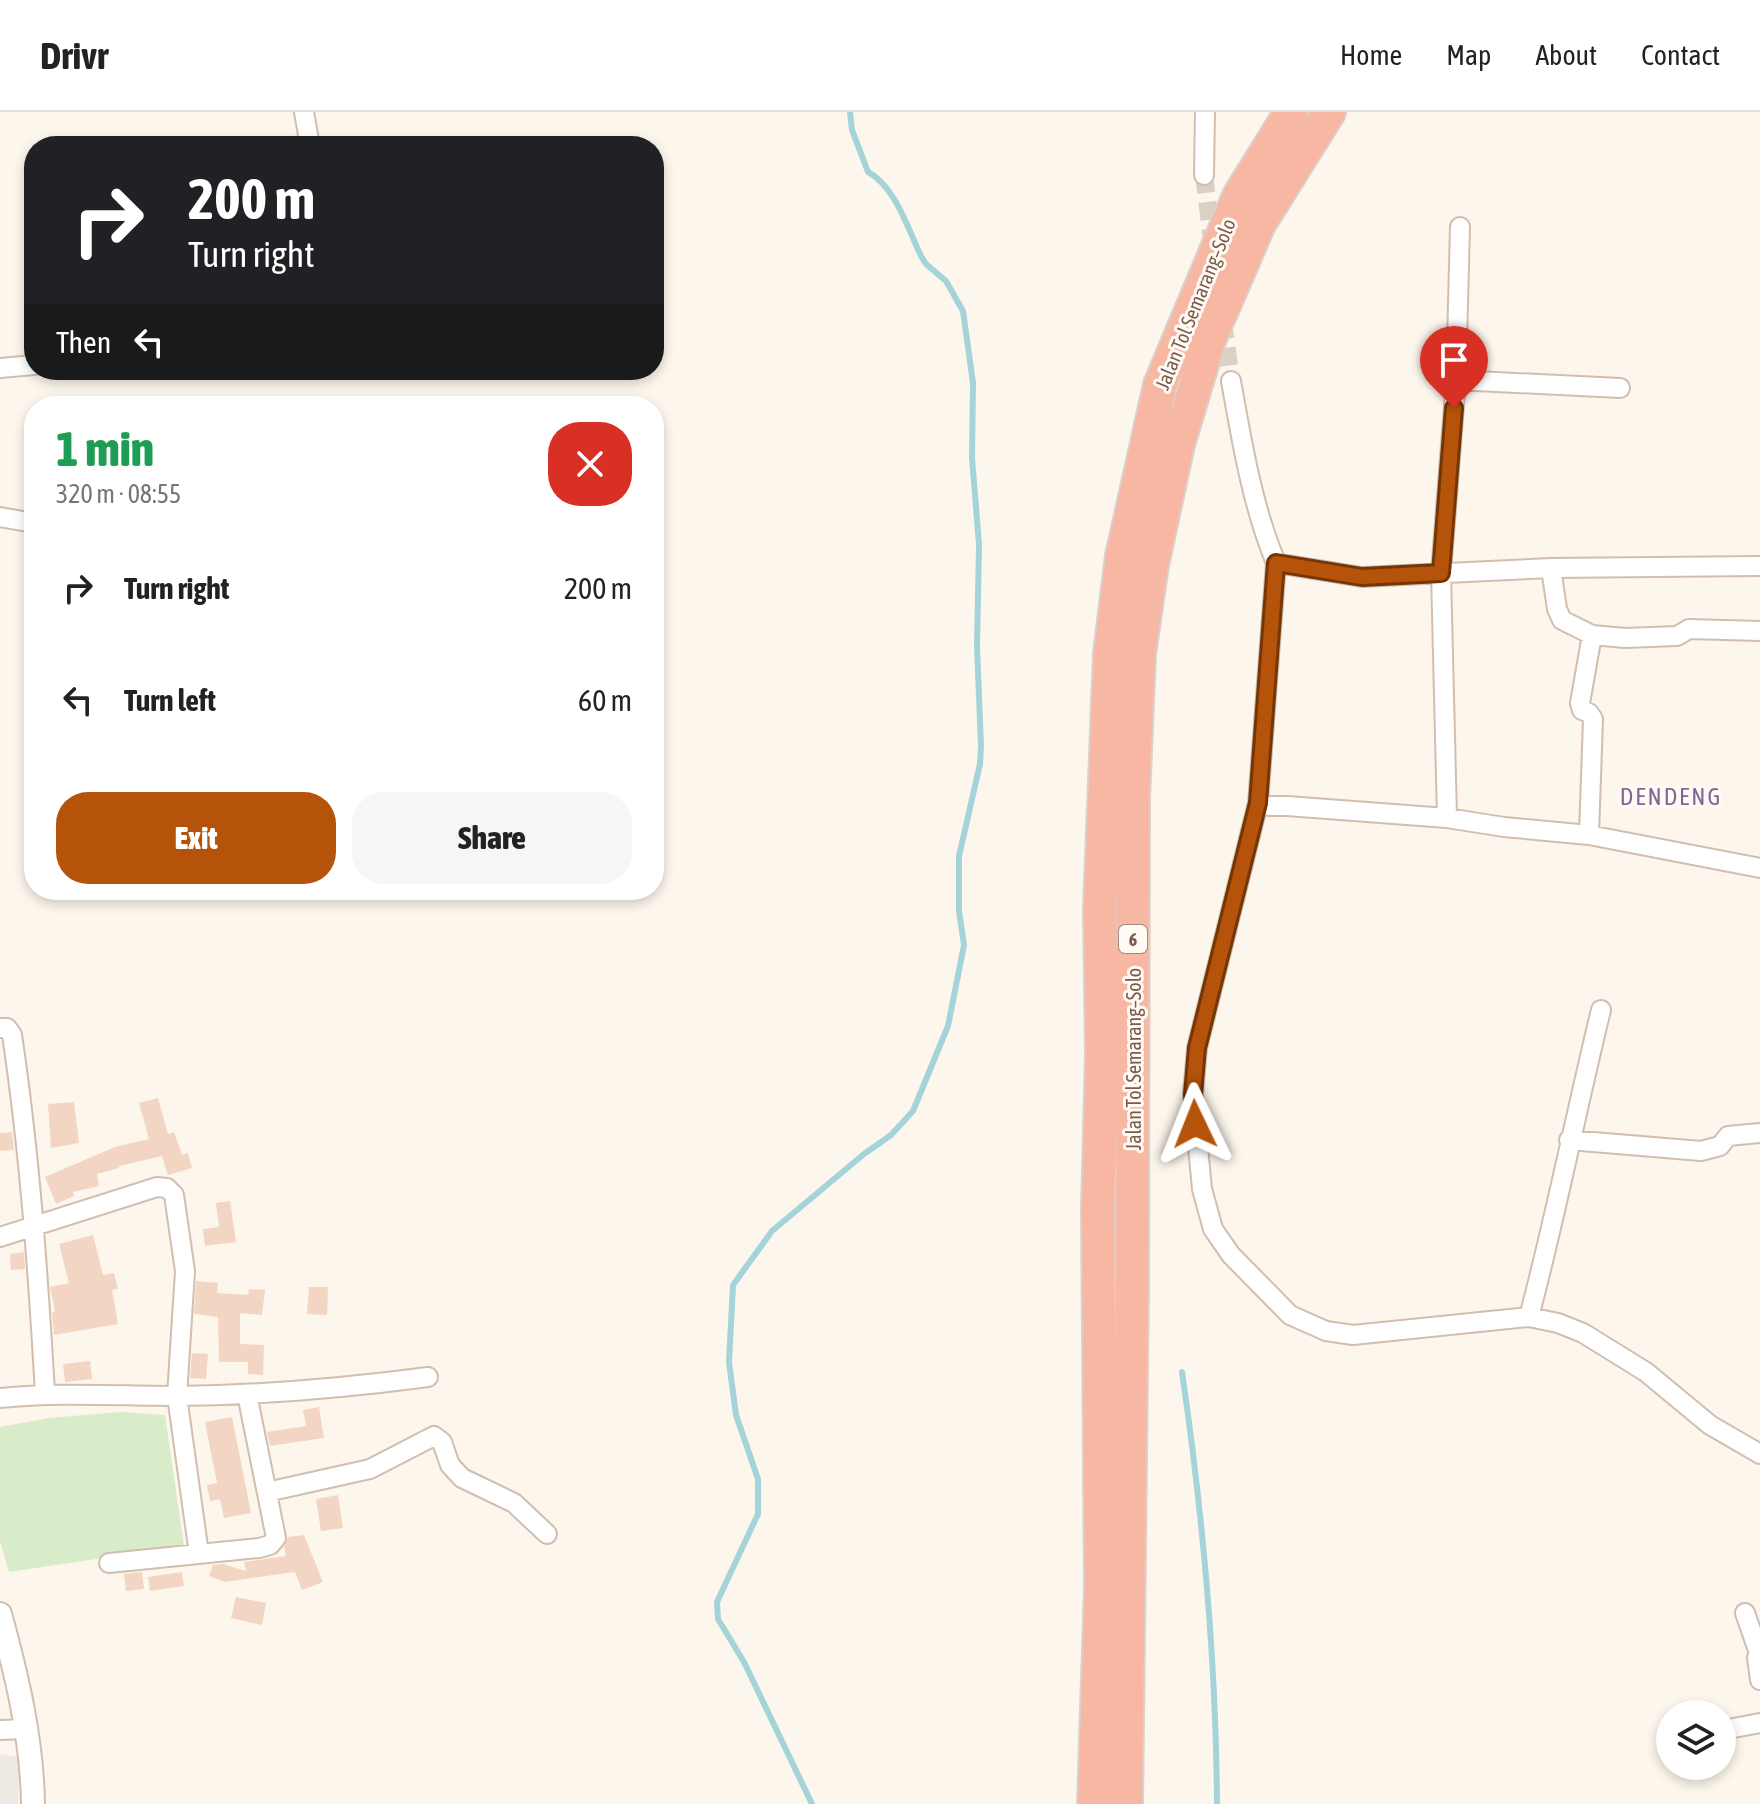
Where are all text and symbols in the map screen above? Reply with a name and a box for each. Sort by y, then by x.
text: Drivr [40,34,108,77]
text: Home [1340,39,1402,71]
text: Map [1446,39,1491,71]
text: About [1535,39,1597,71]
text: Contact [1641,39,1720,71]
text: 200 m [188,167,315,231]
icon: right [56,168,160,272]
street label: Jalan Tol Semarang–Solo [1150,215,1240,393]
text: Turn right [188,233,315,275]
icon: left [127,320,171,364]
text: Then [56,325,111,359]
pin [1420,326,1488,408]
icon: arrive [1432,338,1476,382]
text: 1 min [56,421,154,476]
button: close [548,422,632,506]
text: 320 m · 08:55 [56,479,181,509]
icon: right [56,566,100,610]
text: Turn right [124,571,230,605]
text: 200 m [564,571,632,605]
icon: left [56,678,100,722]
text: Turn left [124,683,216,717]
text: 60 m [578,683,632,717]
district label: DENDENG [1620,783,1722,810]
button: Exit [56,792,336,884]
button: Share [352,792,632,884]
road number: 6 [1119,925,1147,953]
street label: Jalan Tol Semarang–Solo [1122,968,1145,1150]
position arrow [1153,1082,1237,1166]
map controls [1656,1700,1736,1780]
button: layers [1656,1700,1736,1780]

